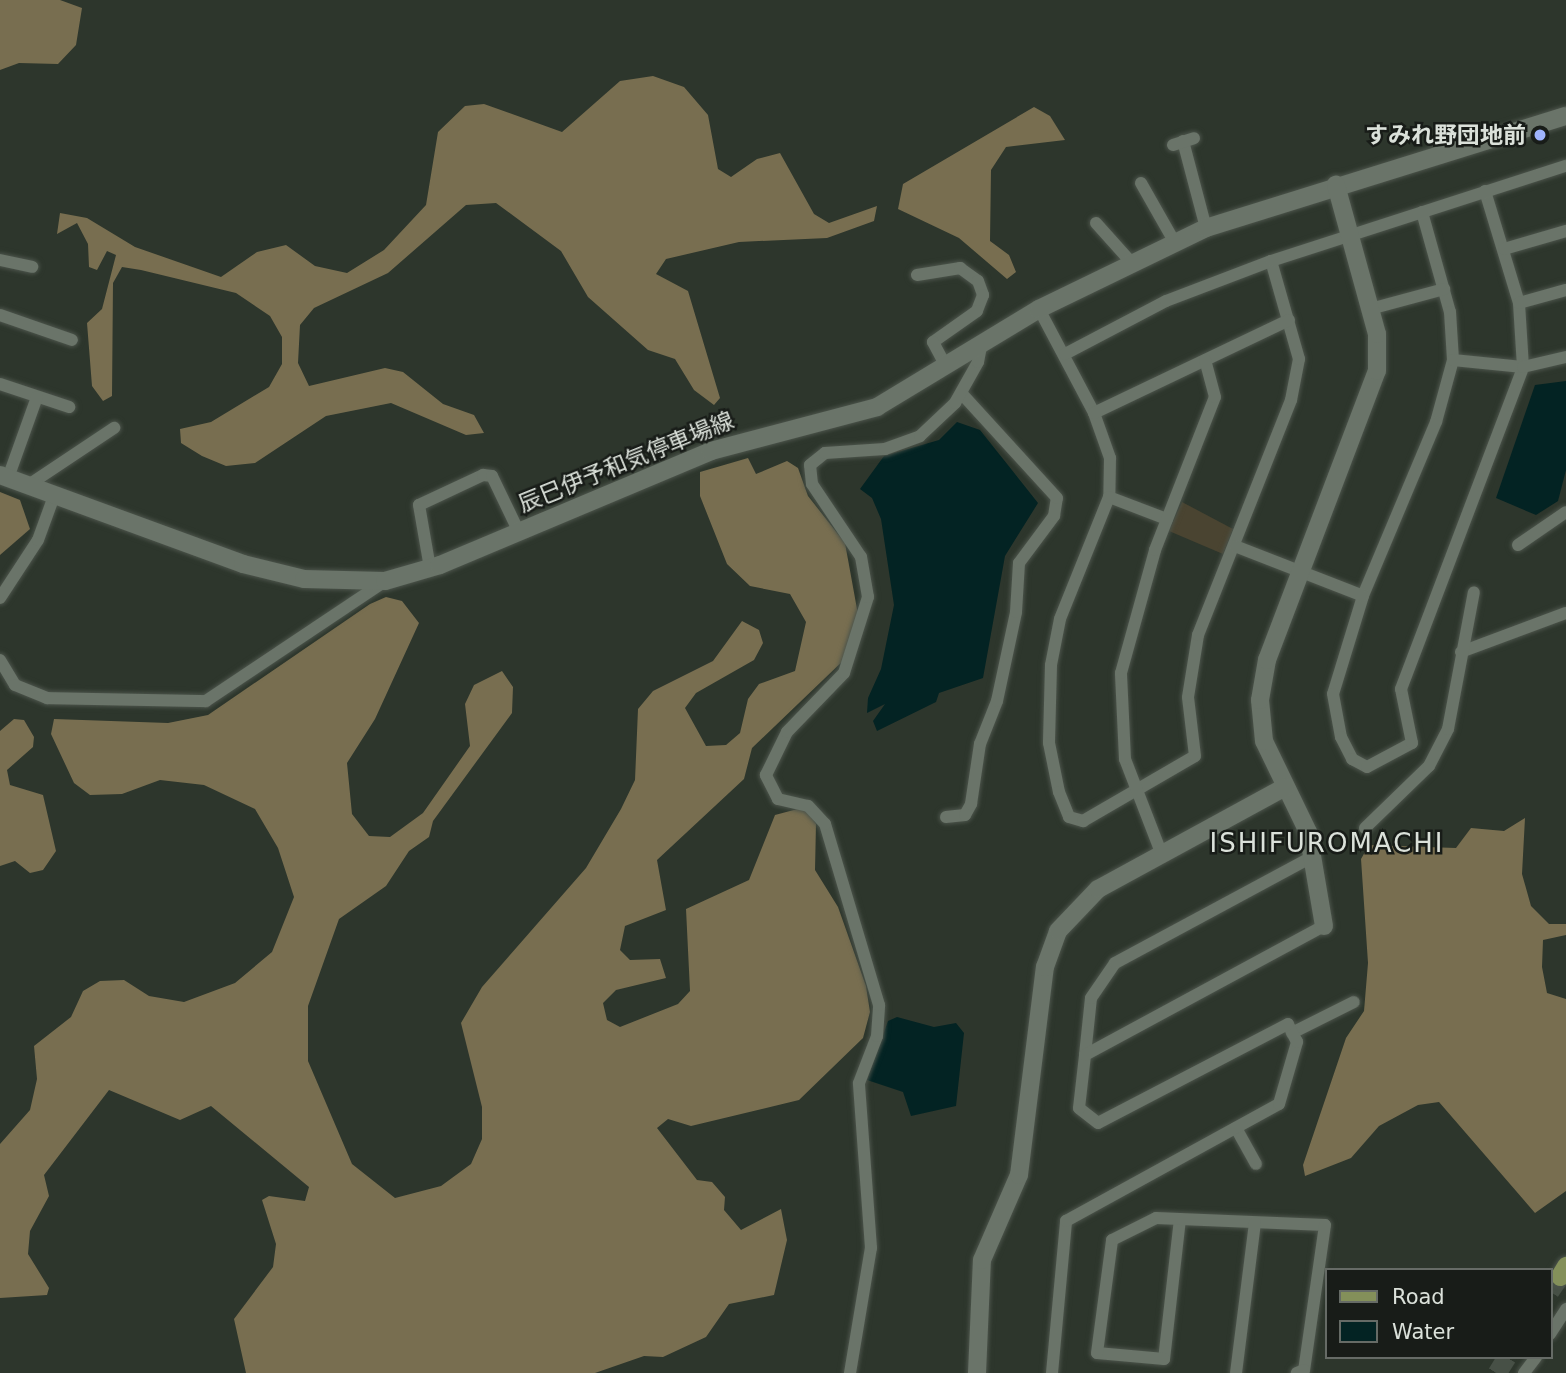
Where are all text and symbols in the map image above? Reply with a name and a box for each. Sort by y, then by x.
place label: すみれ野団地前 [1365,121,1526,149]
marker: すみれ野団地前 [1532,127,1548,143]
street label: 辰巳伊予和気停車場線 [514,406,738,518]
district label: ISHIFUROMACHI [1211,828,1443,860]
legend [1324,1268,1552,1359]
text: Road [1392,1285,1445,1309]
text: Water [1392,1320,1454,1344]

